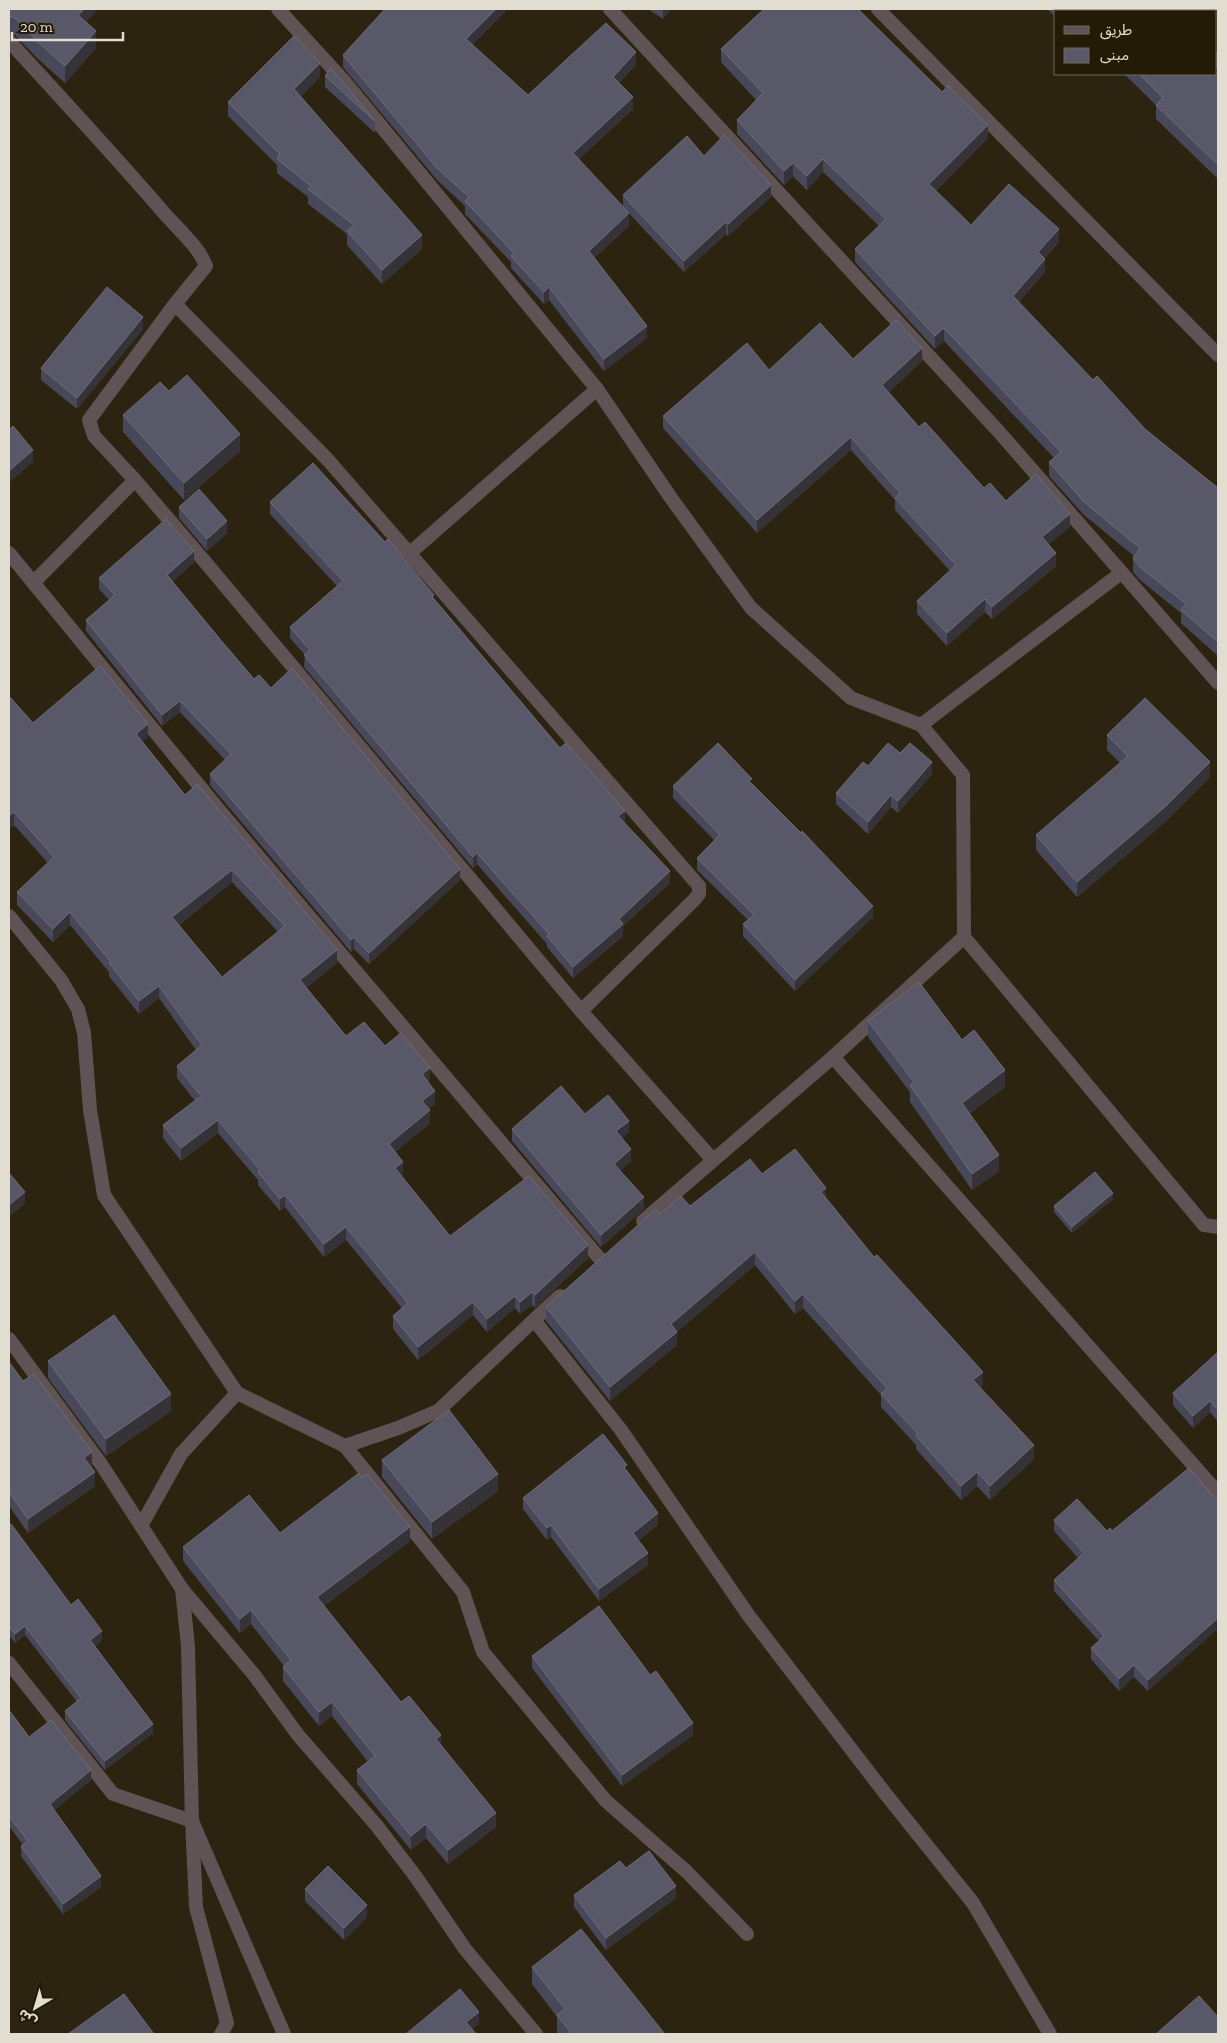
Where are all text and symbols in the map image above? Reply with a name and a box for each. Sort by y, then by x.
scale bar [12,10,124,42]
legend [1054,10,1217,75]
text: 20 m [20,18,53,36]
text: طريق [1100,21,1132,40]
text: مبنى [1100,46,1129,64]
north arrow [10,1983,60,2033]
text: ش [15,2005,40,2030]

